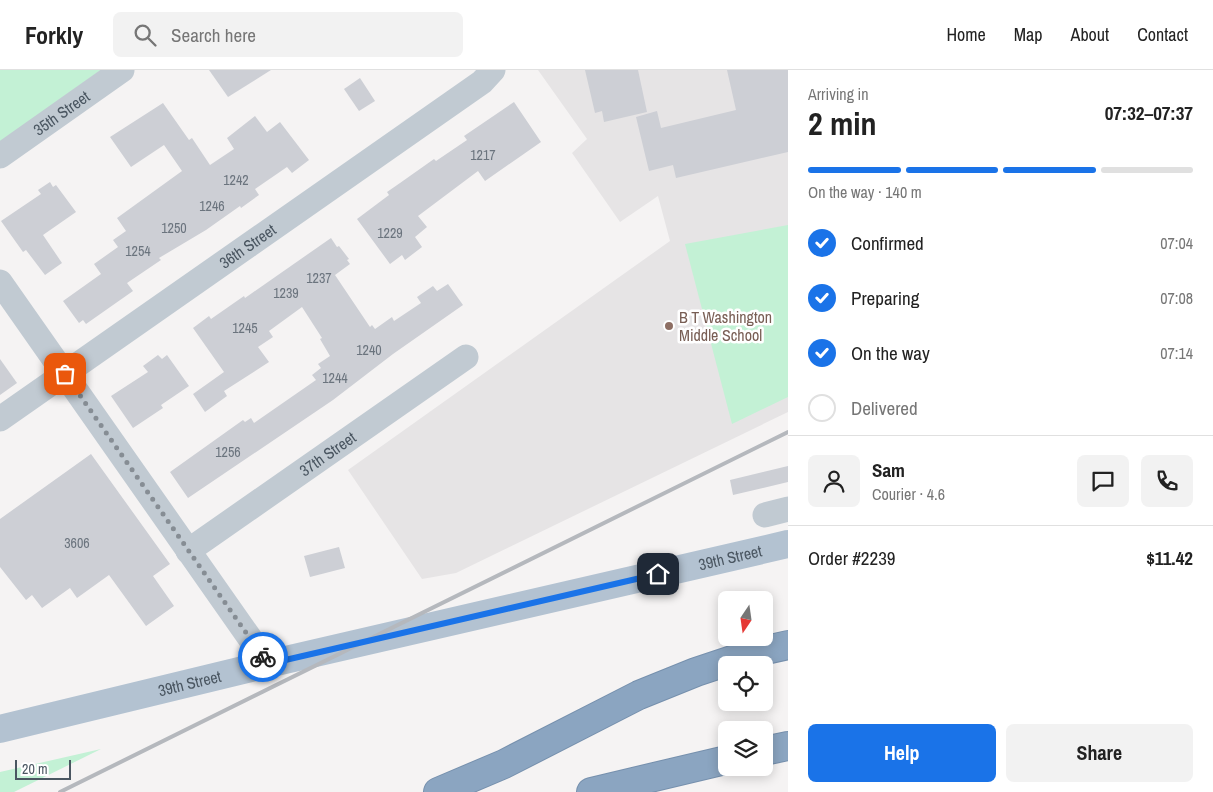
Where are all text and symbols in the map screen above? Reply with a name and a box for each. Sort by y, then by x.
search box [113,12,463,57]
text: Forkly [25,19,83,51]
icon: search [131,21,159,49]
text: Search here [171,22,256,48]
text: Home [946,22,986,47]
text: Map [1014,22,1043,47]
text: About [1071,22,1109,47]
text: Contact [1137,22,1188,47]
text: Arriving in [808,83,869,105]
street label: 35th Street [29,85,94,140]
text: 07:32–07:37 [1105,100,1193,126]
text: 2 min [808,102,877,145]
house number: 1217 [470,146,496,164]
house number: 1242 [223,171,249,189]
text: On the way · 140 m [808,181,922,203]
house number: 1246 [199,197,225,215]
street label: 36th Street [215,218,280,273]
house number: 1250 [161,219,187,237]
house number: 1229 [377,224,403,242]
icon: check [808,229,836,257]
text: Confirmed [851,230,924,256]
text: 07:04 [1160,232,1193,254]
house number: 1254 [125,242,151,260]
house number: 1237 [306,269,332,287]
house number: 1239 [273,284,299,302]
icon: check [808,284,836,312]
text: Preparing [851,285,919,311]
text: 07:08 [1160,287,1193,309]
place label: B T Washington Middle School [679,306,772,346]
house number: 1245 [232,319,258,337]
marker: B T Washington Middle School [663,320,675,332]
icon: check [808,339,836,367]
text: On the way [851,340,930,366]
house number: 1240 [356,341,382,359]
text: 07:14 [1160,342,1193,364]
pin [44,353,86,395]
icon: bag [51,360,79,388]
house number: 1244 [322,369,348,387]
text: Delivered [851,395,918,421]
street label: 37th Street [295,426,360,481]
house number: 1256 [215,443,241,461]
button: person [808,455,860,507]
button: chat [1077,455,1129,507]
button: phone [1141,455,1193,507]
text: Sam [872,457,905,483]
text: Courier · 4.6 [872,483,945,505]
house number: 3606 [64,534,90,552]
street label: 39th Street [696,539,764,575]
text: Order #2239 [808,545,895,571]
text: $11.42 [1146,545,1193,571]
pin [637,553,679,595]
icon: home [644,560,672,588]
north arrow [718,591,772,646]
map controls [718,591,773,776]
courier [238,632,288,682]
icon: bike [249,643,277,671]
button: locate [718,656,773,711]
street label: 39th Street [156,665,224,701]
button: layers [718,721,773,776]
button: Help [808,724,996,782]
button: Share [1006,724,1193,782]
scale bar [15,757,71,780]
text: 20 m [22,760,48,778]

